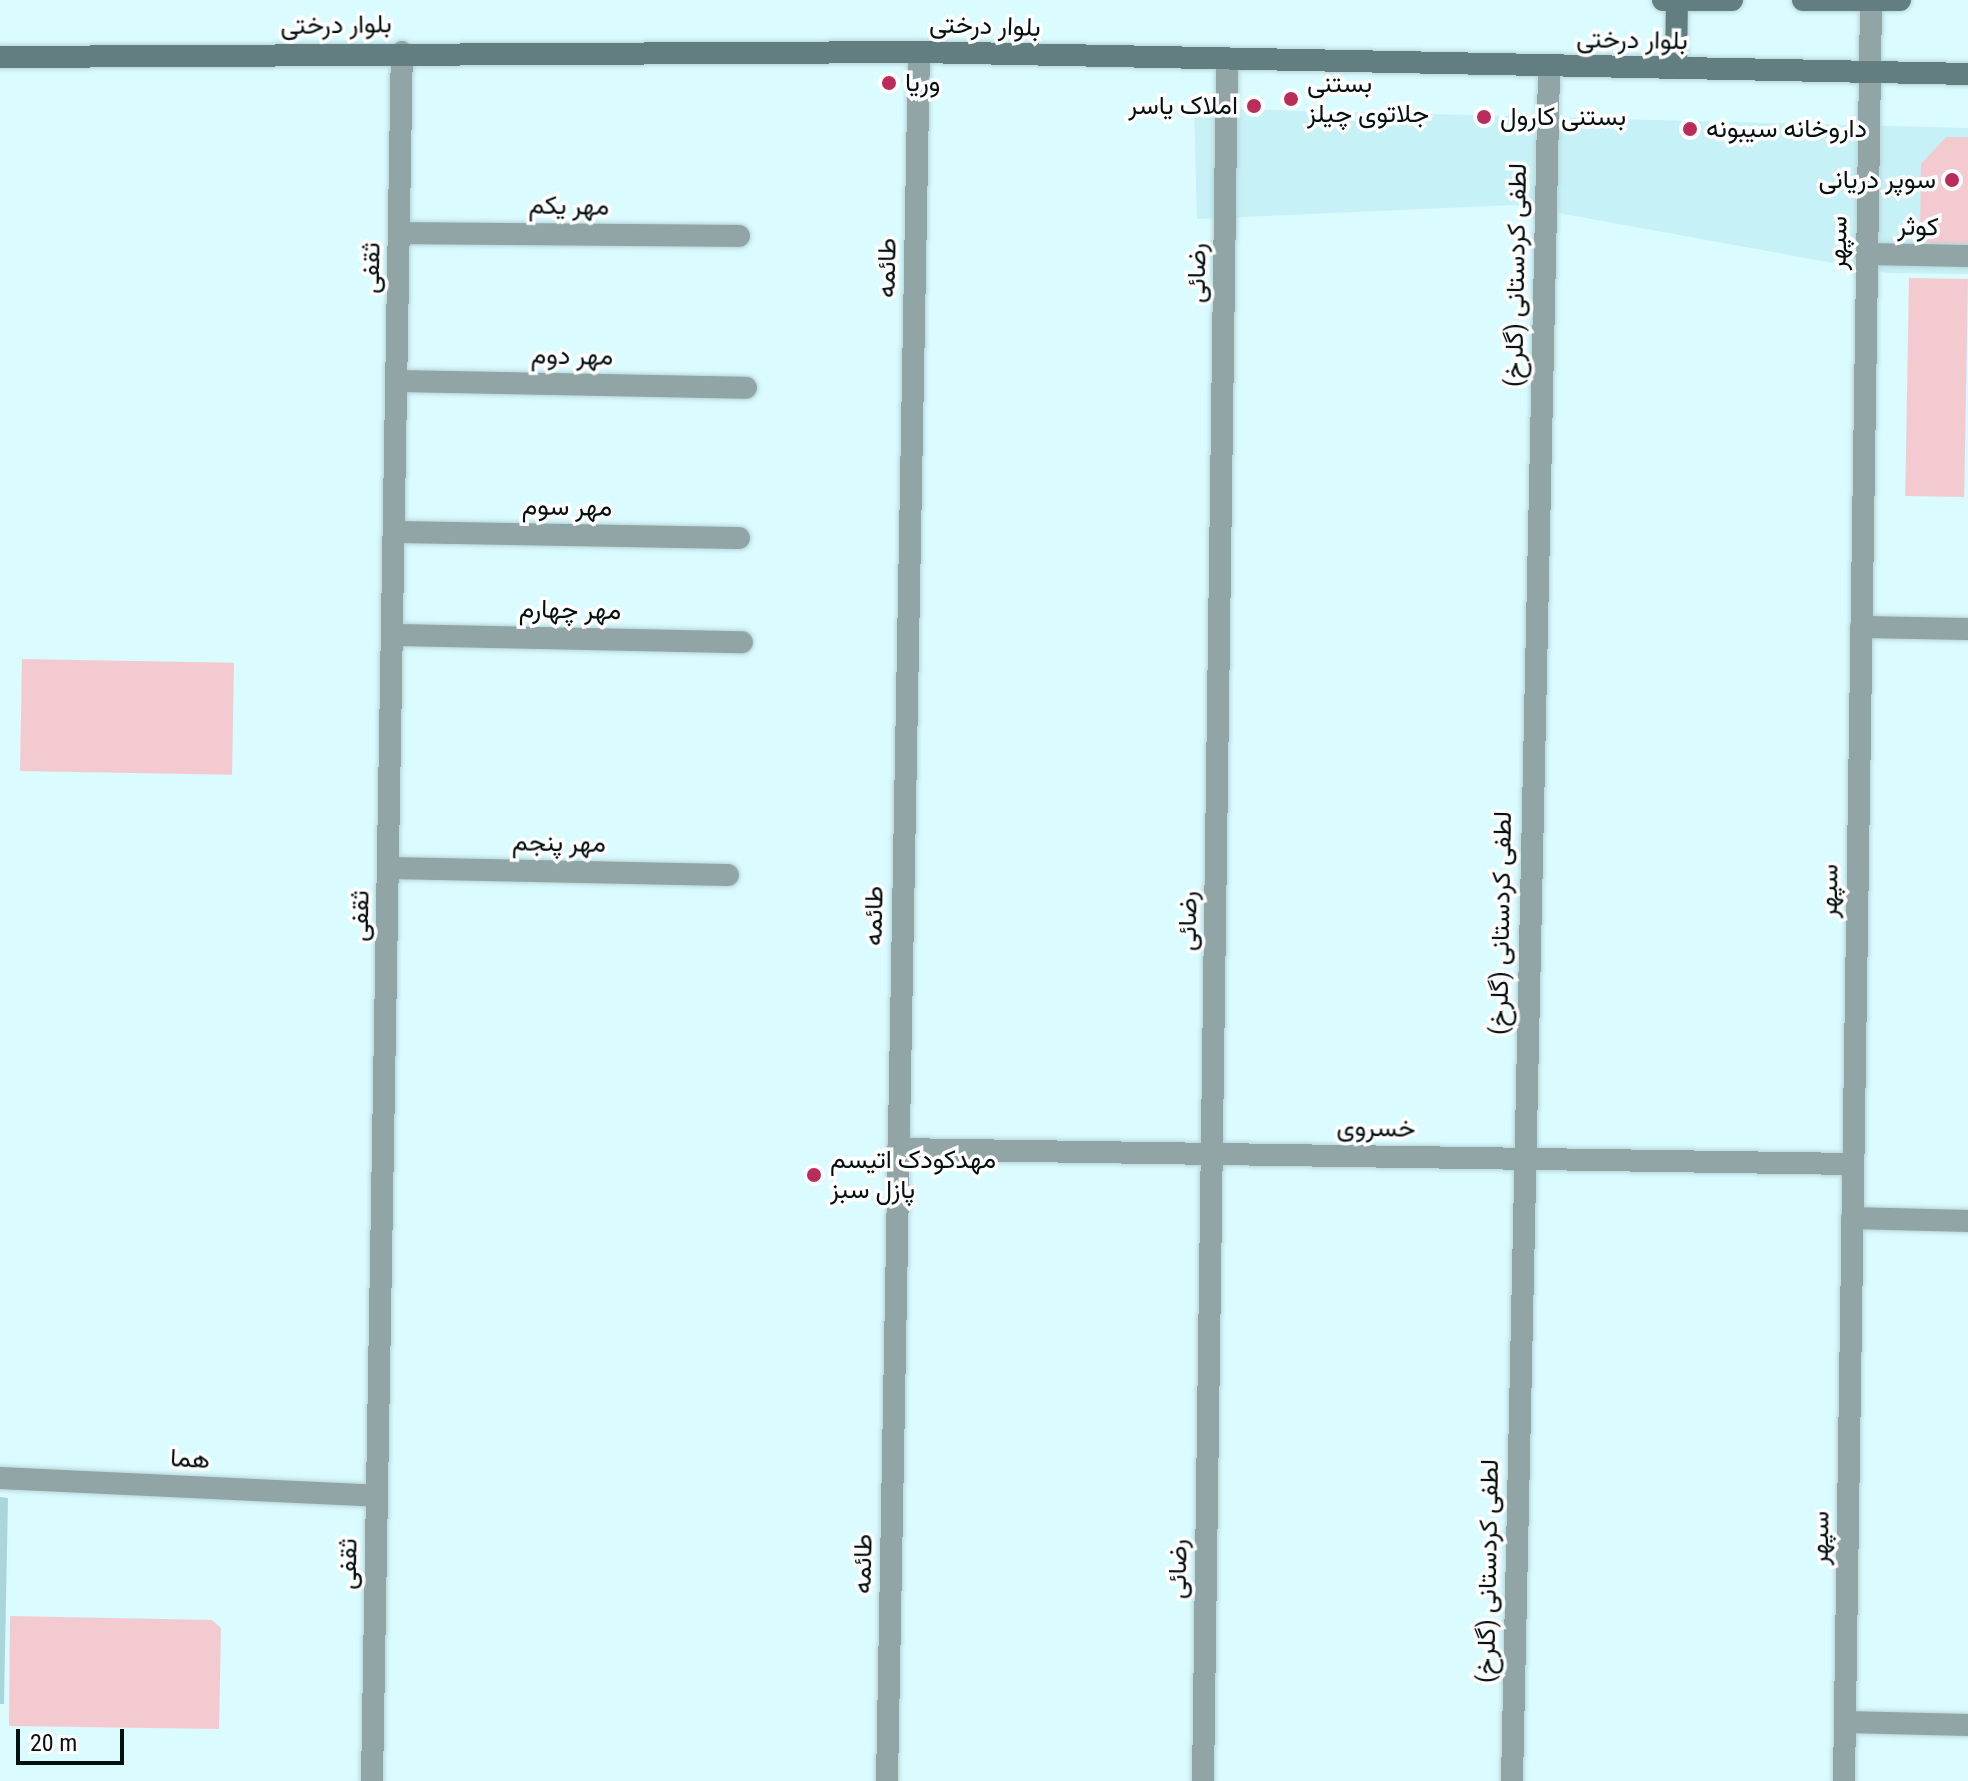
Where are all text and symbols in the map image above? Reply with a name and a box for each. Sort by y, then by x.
street label: بلوار درختی [280,8,392,42]
street label: بلوار درختی [929,8,1041,44]
street label: بلوار درختی [1576,23,1688,57]
place label: وریا [905,67,940,99]
place label: بستنی جلاتوی چیلز [1307,68,1429,130]
marker: وریا [880,74,898,92]
place label: املاک یاسر [1128,90,1238,122]
marker: بستنی جلاتوی چیلز [1282,90,1300,108]
marker: املاک یاسر [1245,97,1263,115]
place label: بستنی کارول [1500,101,1626,133]
marker: بستنی کارول [1475,108,1493,126]
place label: داروخانه سیبونه [1706,113,1867,145]
marker: داروخانه سیبونه [1681,120,1699,138]
street label: لطفی کردستانی (گلرخ) [1498,163,1534,387]
place label: سوپر دریانی [1818,164,1936,196]
marker: سوپر دریانی [1943,171,1961,189]
street label: مهر یکم [528,190,610,222]
street label: کوثر [1897,211,1939,243]
street label: سپهر [1822,216,1854,270]
street label: طائمه [871,238,903,298]
street label: ثقفی [355,242,387,294]
street label: رضائی [1181,243,1213,303]
street label: مهر دوم [531,340,613,372]
street label: مهر سوم [522,491,612,523]
street label: مهر چهارم [519,594,621,626]
street label: لطفی کردستانی (گلرخ) [1483,811,1519,1035]
street label: مهر پنجم [512,827,606,859]
street label: سپهر [1813,864,1845,918]
street label: طائمه [858,886,890,946]
street label: ثقفی [344,890,376,942]
street label: رضائی [1172,891,1204,951]
street label: خسروی [1336,1112,1416,1144]
place label: مهدکودک اتیسم پازل سبز [830,1144,996,1206]
marker: مهدکودک اتیسم پازل سبز [805,1166,823,1184]
street label: هما [169,1442,211,1476]
street label: لطفی کردستانی (گلرخ) [1470,1459,1506,1683]
street label: سپهر [1804,1511,1836,1565]
street label: طائمه [847,1534,879,1594]
street label: ثقفی [332,1538,364,1590]
street label: رضائی [1162,1539,1194,1599]
scale bar [20,1713,128,1763]
text: 20 m [30,1729,77,1757]

